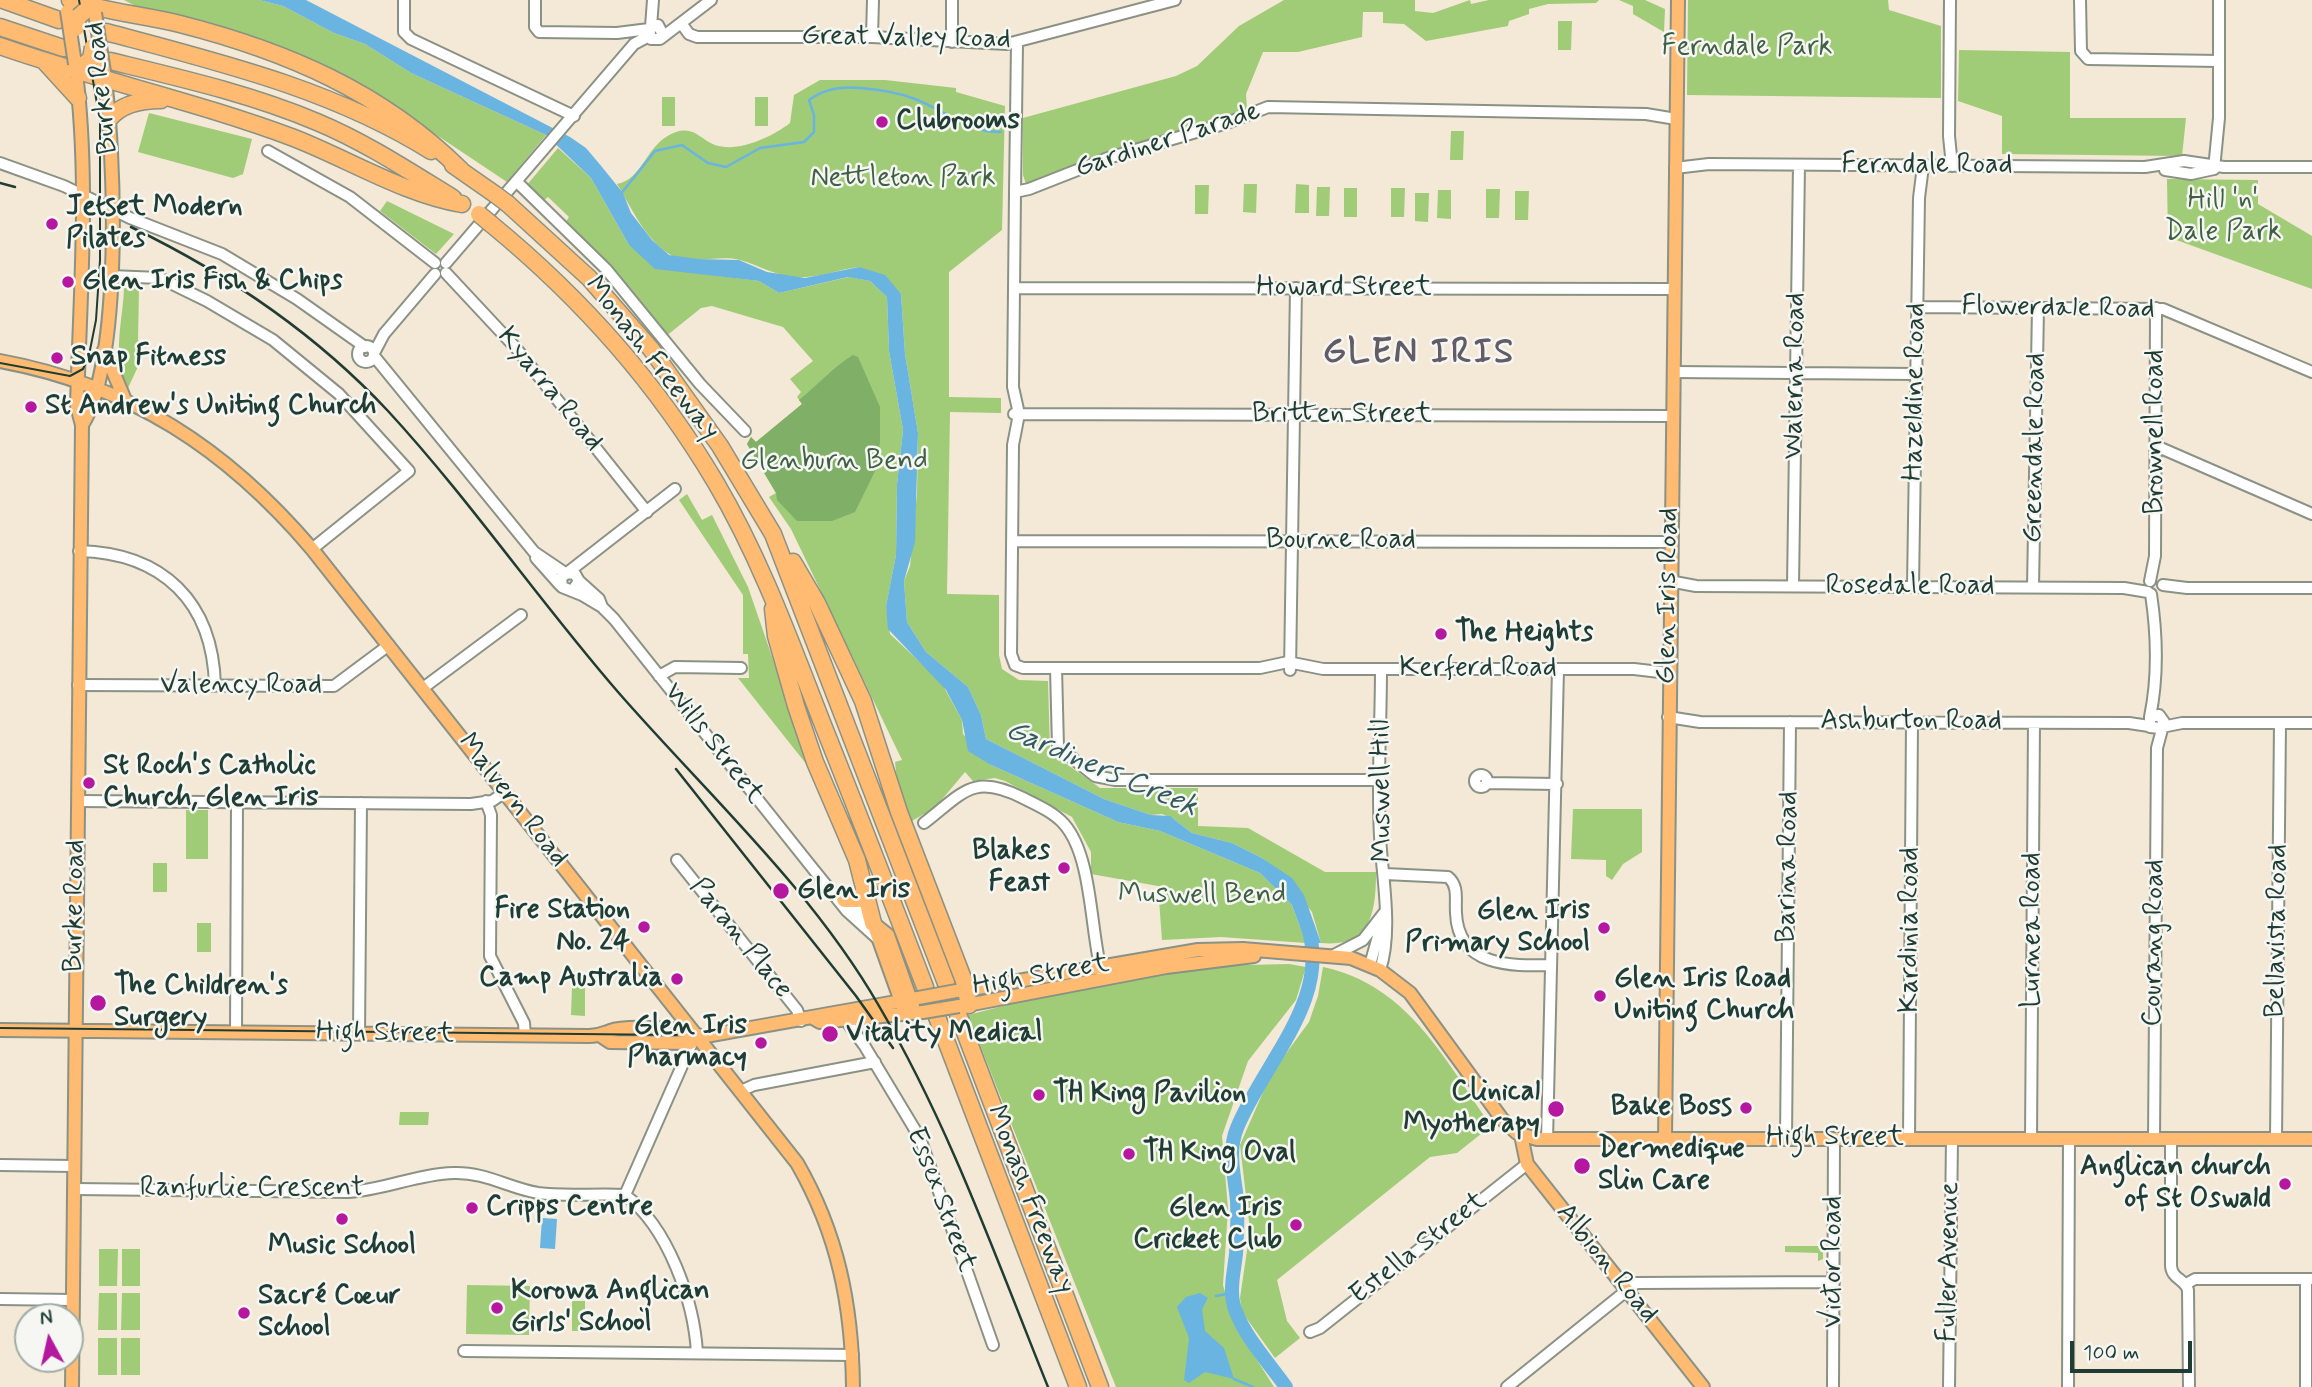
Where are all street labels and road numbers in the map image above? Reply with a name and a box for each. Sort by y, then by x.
street label: Burke Road [79,20,127,156]
street label: Great Valley Road [801,20,1011,58]
street label: Gardiner Parade [1071,95,1265,187]
street label: Ferndale Road [1841,149,2013,183]
street label: Monash Freeway [576,270,726,448]
street label: Howard Street [1256,271,1432,305]
street label: Flowerdale Road [1961,291,2155,327]
street label: Walerna Road [1778,292,1814,460]
street label: Hazeldine Road [1898,302,1934,482]
street label: Kyarra Road [489,321,609,459]
street label: Brownell Road [2139,349,2173,515]
street label: Greendale Road [2018,352,2054,544]
street label: Britten Street [1252,398,1432,432]
street label: Glen Iris Road [1651,507,1687,685]
street label: Bourne Road [1266,524,1416,558]
street label: Rosedale Road [1825,570,1995,604]
street label: Kerferd Road [1399,652,1557,686]
street label: Valency Road [160,669,322,703]
street label: Wills Street [655,677,771,811]
street label: Ashburton Road [1820,705,2002,739]
street label: Muswell Hill [1365,719,1401,863]
street label: Malvern Road [449,727,575,875]
street label: Barina Road [1771,791,1807,943]
street label: Burke Road [58,839,94,973]
street label: Bellavista Road [2260,844,2296,1018]
street label: Kardinia Road [1894,847,1928,1013]
street label: Lurnea Road [2016,852,2050,1008]
street label: Courang Road [2137,859,2173,1027]
street label: Paran Place [681,872,799,1006]
street label: High Street [970,947,1112,1005]
street label: High Street [316,1016,454,1052]
street label: Monash Freeway [978,1101,1080,1299]
street label: High Street [1766,1121,1904,1155]
street label: Essex Street [897,1123,983,1277]
street label: Ranfurlie Crescent [140,1172,364,1206]
street label: Fuller Avenue [1932,1181,1968,1343]
street label: Estella Street [1344,1185,1494,1313]
street label: Victor Road [1817,1196,1851,1328]
street label: Albion Road [1547,1197,1665,1331]

